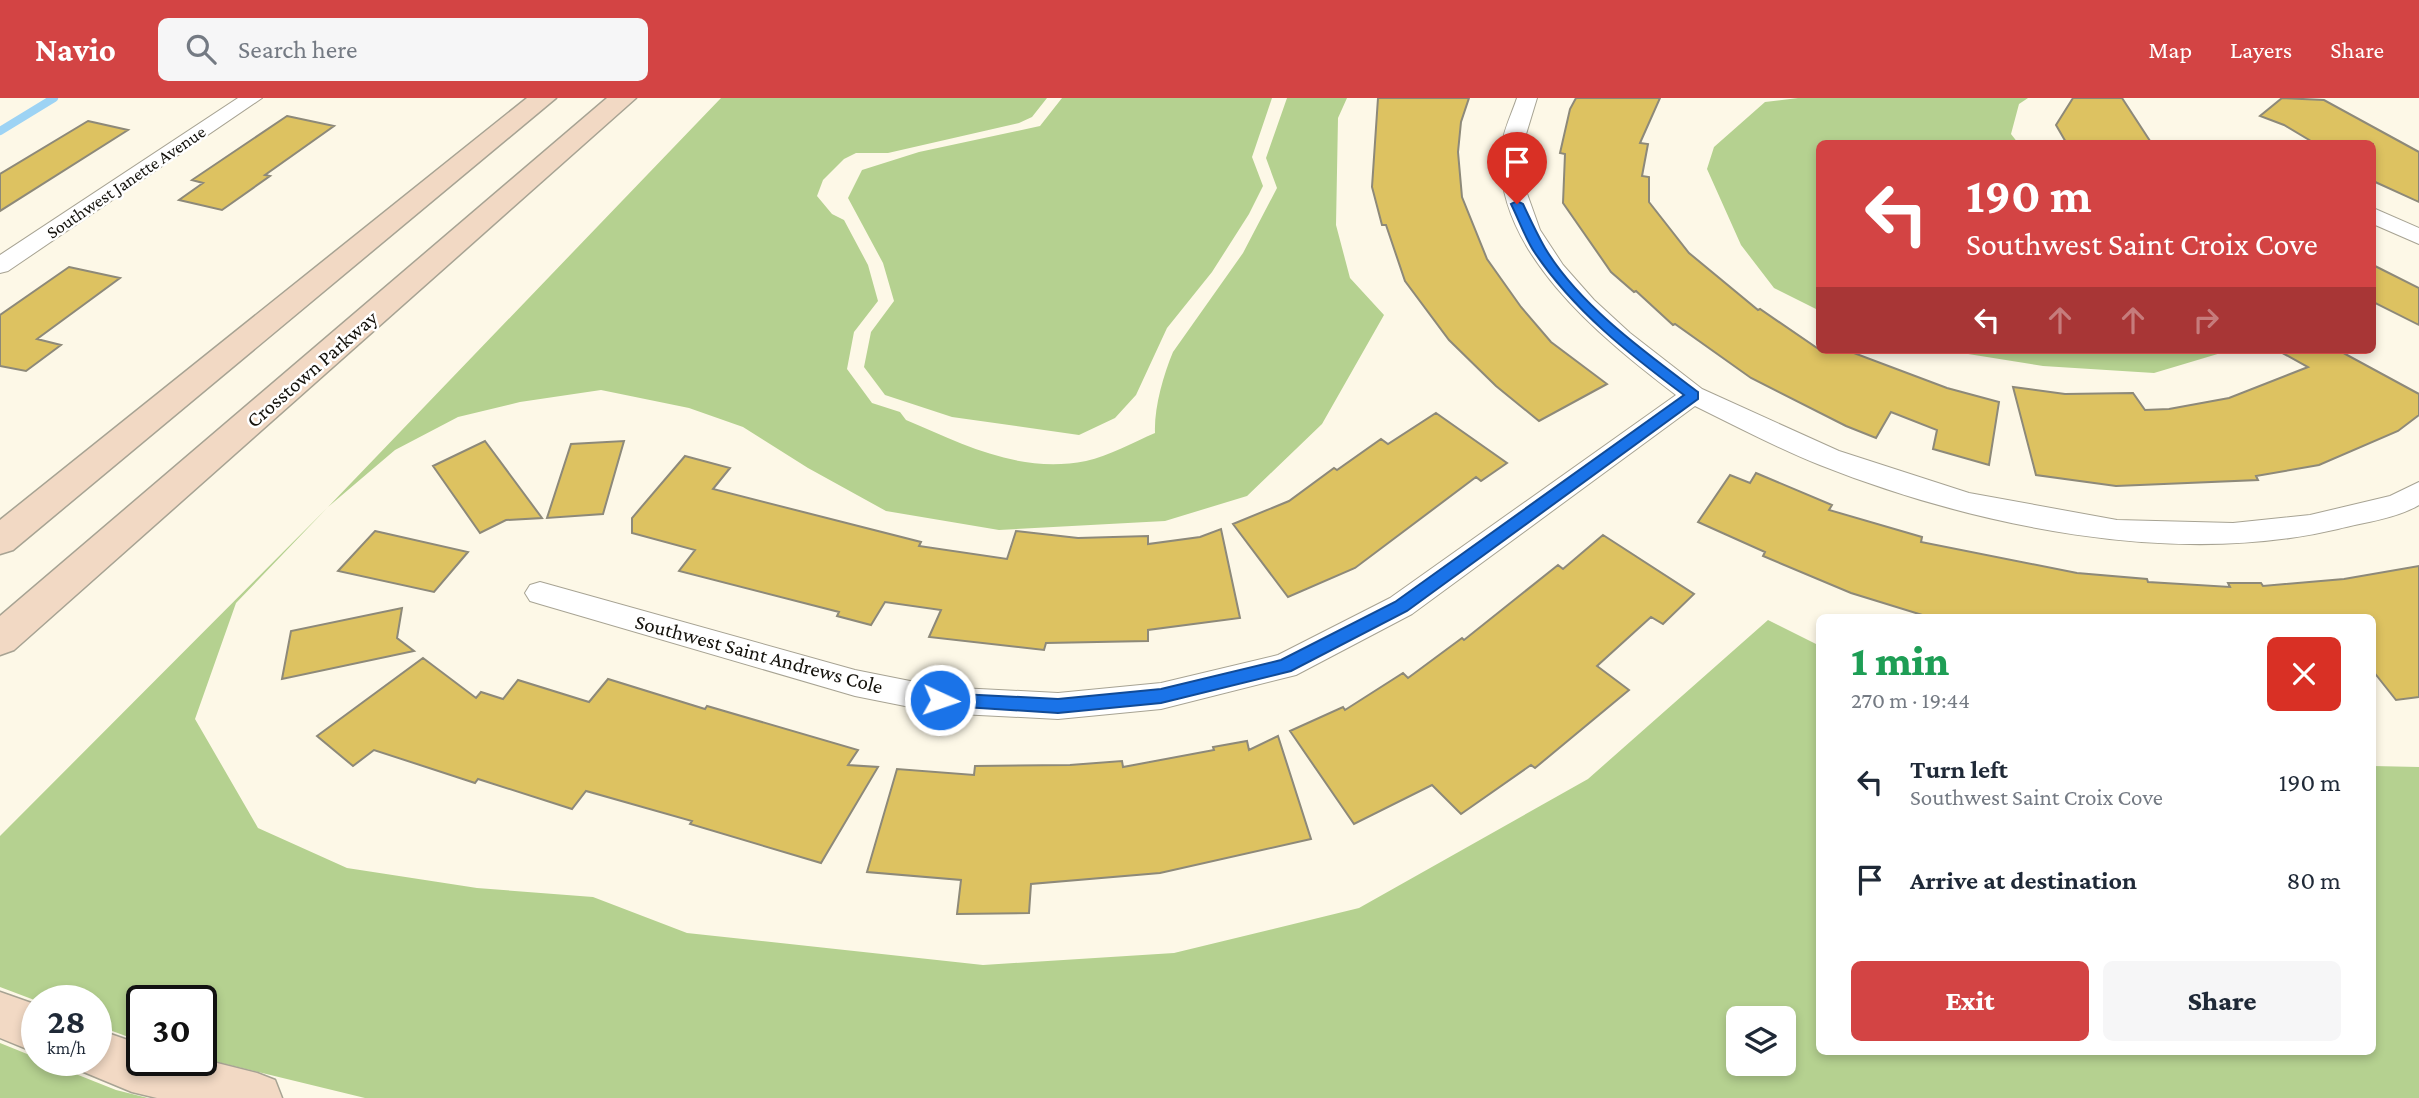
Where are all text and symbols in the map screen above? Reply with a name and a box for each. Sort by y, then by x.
search box [158,18,648,81]
icon: search [182,30,220,68]
text: Navio [35,31,116,68]
text: Search here [238,35,357,64]
text: Map [2148,36,2192,63]
text: Layers [2230,36,2292,63]
text: Share [2330,36,2384,63]
street label: Southwest Janette Avenue [43,121,209,243]
pin [1487,132,1547,204]
icon: arrive [1498,143,1536,181]
icon: left [1851,168,1942,259]
text: 190 m [1966,168,2092,223]
text: Southwest Saint Croix Cove [1966,226,2318,262]
icon: left [1968,301,2006,339]
icon: ahead [2041,301,2079,339]
icon: ahead [2114,301,2152,339]
icon: right [2187,301,2225,339]
street label: Crosstown Parkway [242,305,383,432]
street label: Southwest Saint Andrews Cole [632,609,886,699]
text: 1 min [1851,637,1949,684]
button: close [2267,637,2341,711]
position arrow [903,663,977,737]
text: 270 m · 19:44 [1851,687,1970,713]
text: Turn left [1910,755,2008,784]
icon: left [1851,763,1889,801]
text: 190 m [2279,768,2341,797]
text: Southwest Saint Croix Cove [1910,784,2163,810]
icon: arrive [1851,861,1889,899]
text: Arrive at destination [1910,866,2137,895]
text: 80 m [2287,866,2341,895]
button: Exit [1851,961,2089,1041]
button: Share [2103,961,2341,1041]
speed limit sign: 30 [126,985,217,1076]
text: 28 [47,1002,86,1041]
map controls [1726,1006,1796,1076]
button: layers [1726,1006,1796,1076]
text: km/h [47,1038,86,1058]

